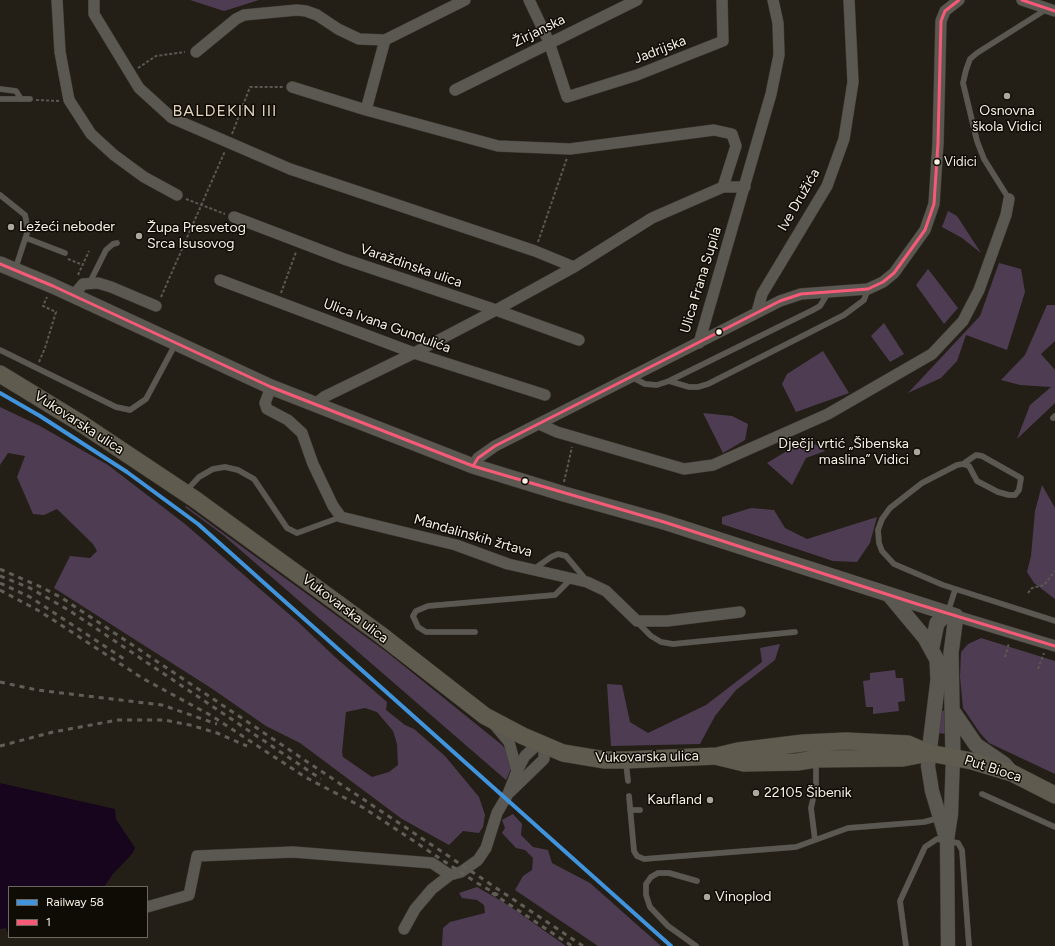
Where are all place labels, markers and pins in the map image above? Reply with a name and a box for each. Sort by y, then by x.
marker: Osnovna škola Vidici [1002,91,1012,101]
place label: Osnovna škola Vidici [972,103,1042,136]
place label: Vidici [944,154,977,170]
marker: Vidici [932,157,942,167]
place label: Ležeći neboder [19,219,115,235]
place label: Župa Presvetog Srca Isusovog [147,220,246,252]
marker: Ležeći neboder [6,222,16,232]
marker: Župa Presvetog Srca Isusovog [134,231,144,241]
unlabelled marker [714,327,724,337]
place label: Dječji vrtić „Šibenska maslina” Vidici [778,436,909,468]
marker: Dječji vrtić „Šibenska maslina” Vidici [912,447,922,457]
unlabelled marker [520,476,530,486]
place label: 22105 Šibenik [764,785,851,801]
marker: 22105 Šibenik [751,788,761,798]
place label: Kaufland [647,792,702,808]
marker: Kaufland [705,795,715,805]
place label: Vinoplod [715,889,772,905]
marker: Vinoplod [702,892,712,902]

